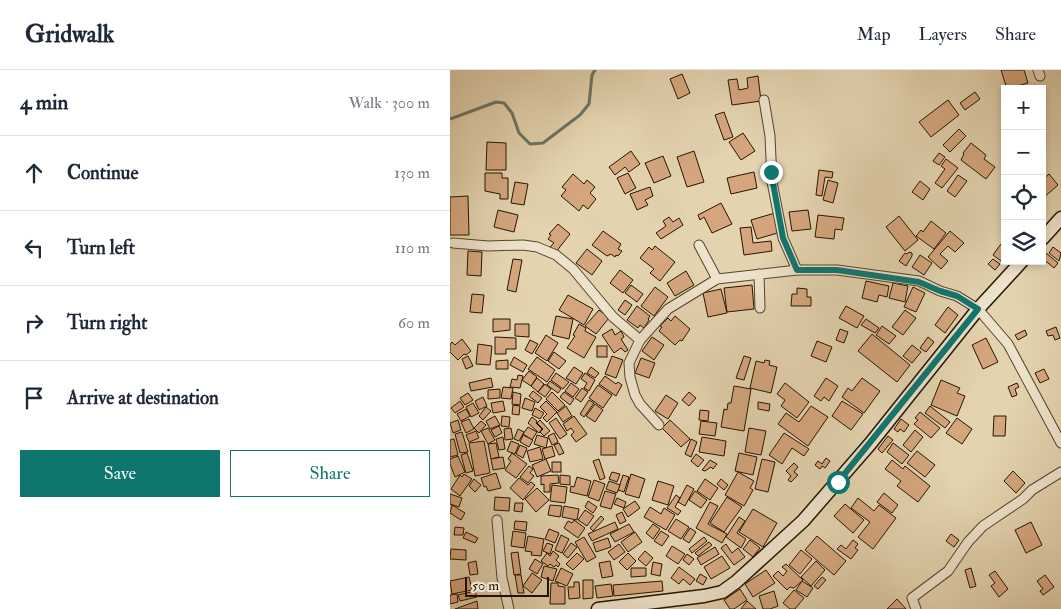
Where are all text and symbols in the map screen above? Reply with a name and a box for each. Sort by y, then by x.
text: Gridwalk [25,19,114,50]
text: Map [857,23,891,46]
text: Layers [919,23,967,46]
text: Share [995,23,1036,46]
map controls [1001,85,1046,265]
button: + [1001,85,1046,130]
text: 4 min [20,89,68,116]
text: Walk · 300 m [349,93,430,113]
button: − [1001,130,1046,175]
icon: ahead [20,159,48,187]
text: Continue [67,161,138,185]
route end [760,161,783,184]
text: 130 m [394,163,430,183]
button: locate [1001,175,1046,220]
button: layers [1001,220,1046,265]
icon: left [20,234,48,262]
text: Turn left [67,236,135,260]
text: 110 m [395,238,430,258]
icon: right [20,309,48,337]
text: Turn right [67,311,147,335]
text: 60 m [398,313,430,333]
icon: arrive [20,384,48,412]
text: Arrive at destination [67,386,219,410]
button: Save [20,450,220,497]
button: Share [230,450,430,497]
route start [827,471,850,494]
scale bar [465,574,549,597]
text: 50 m [472,577,499,594]

